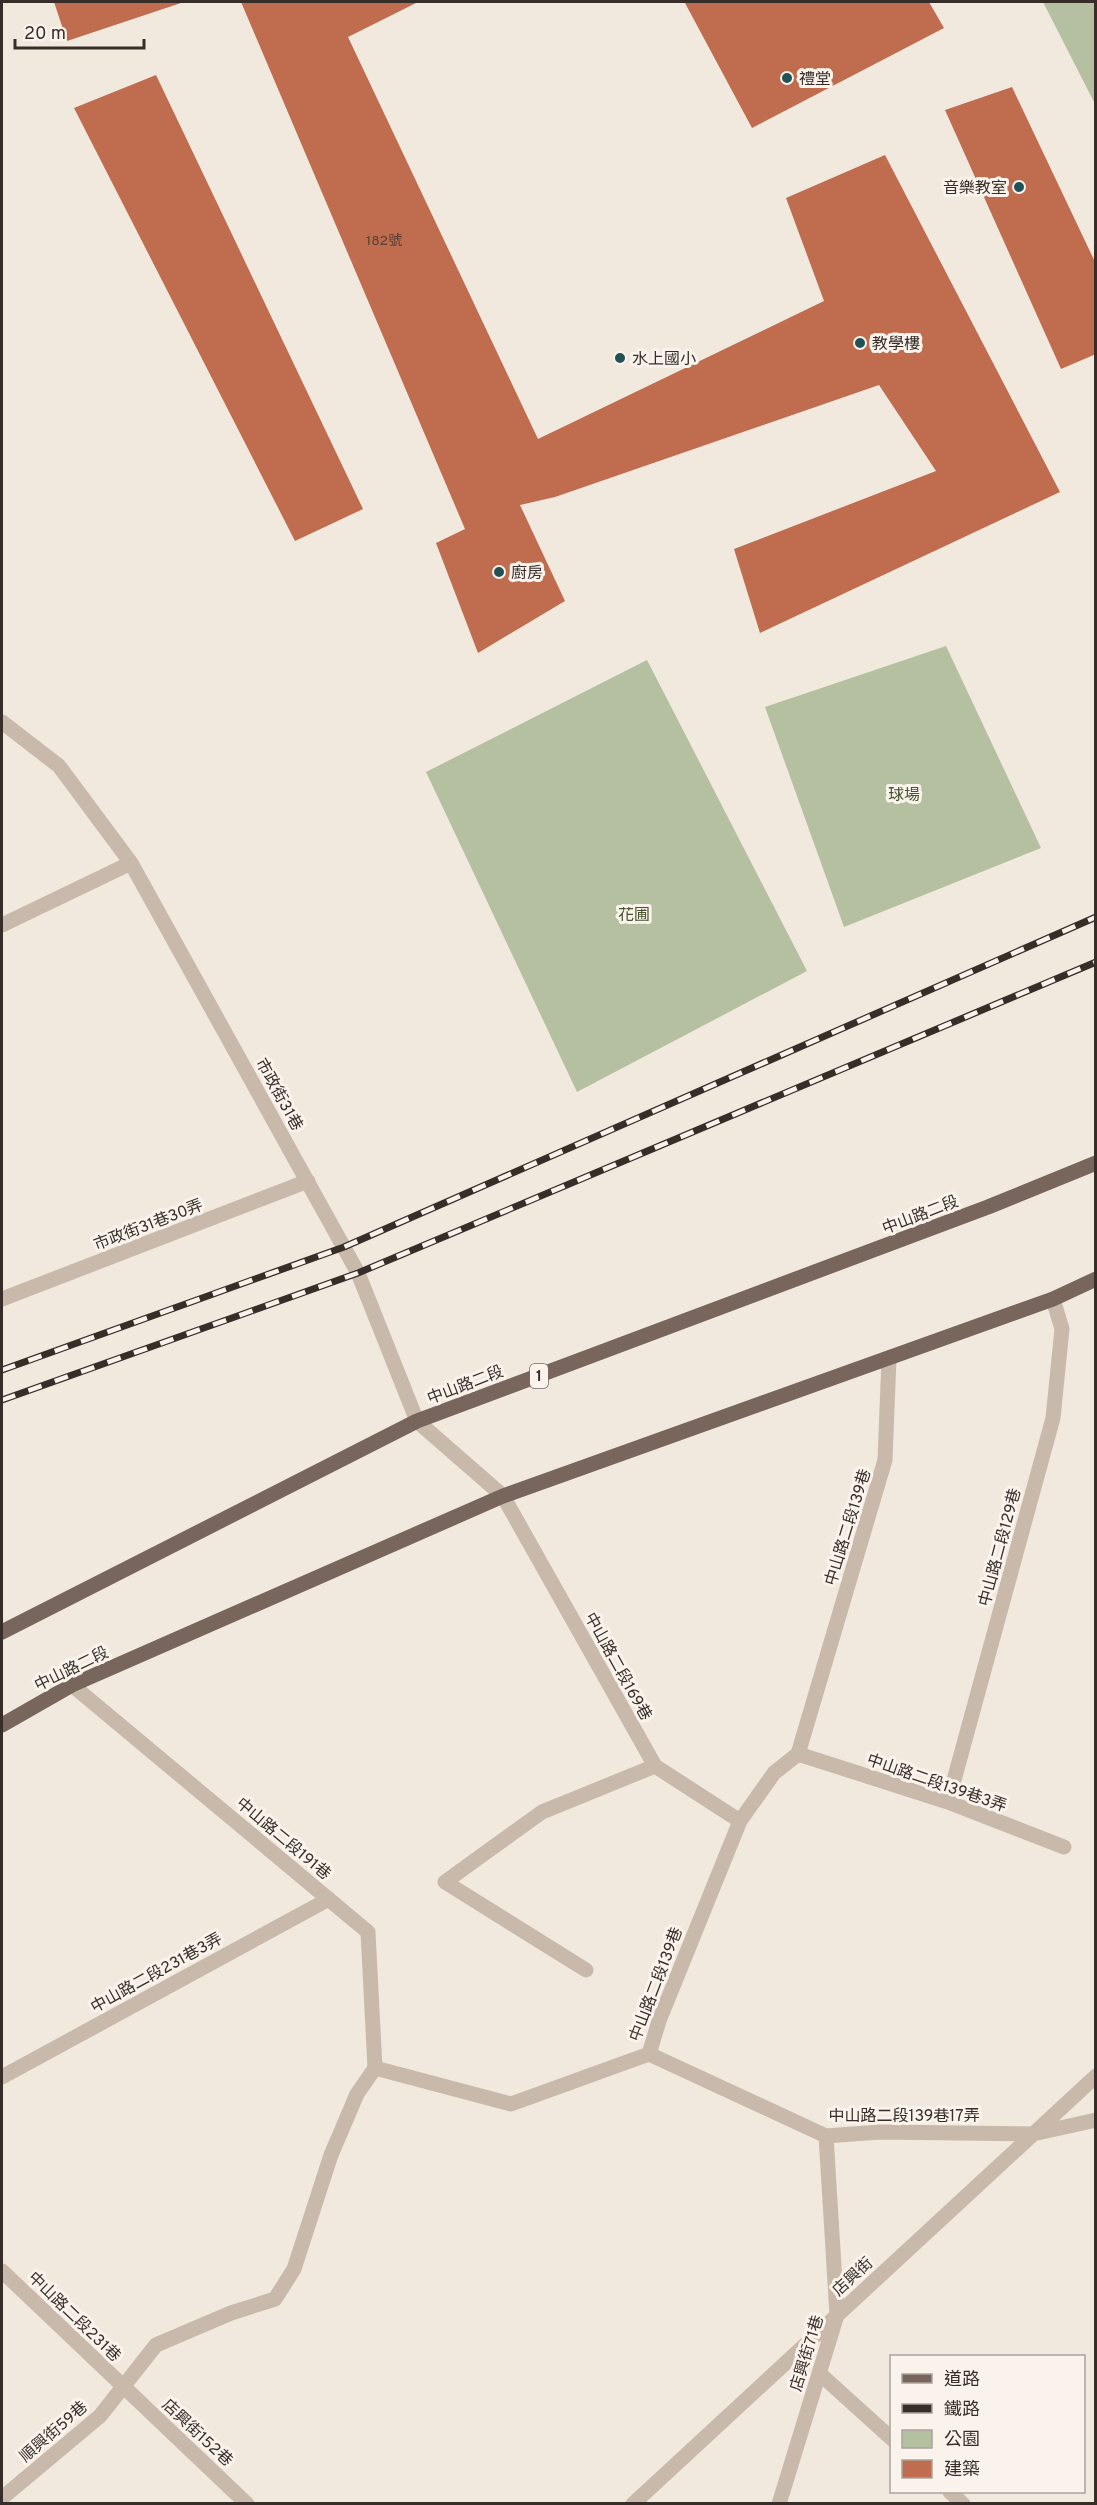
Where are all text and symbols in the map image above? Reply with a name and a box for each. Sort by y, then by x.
scale bar [15,12,144,50]
text: 20 m [24,23,66,46]
place label: 禮堂 [799,70,831,90]
marker: 禮堂 [780,71,794,85]
place label: 音樂教室 [943,179,1007,199]
marker: 音樂教室 [1012,180,1026,194]
house number: 182號 [366,233,402,250]
place label: 教學樓 [872,335,920,355]
marker: 教學樓 [853,336,867,350]
place label: 水上國小 [632,350,696,370]
marker: 水上國小 [613,351,627,365]
place label: 廚房 [511,564,543,584]
marker: 廚房 [492,565,506,579]
park label: 球場 [888,786,920,806]
park label: 花圃 [618,906,650,926]
street label: 市政街31巷 [250,1055,306,1135]
street label: 中山路二段 [880,1192,962,1240]
street label: 市政街31巷30弄 [91,1196,206,1256]
street label: 中山路二段 [425,1362,507,1410]
road number: 1 [530,1364,548,1388]
street label: 中山路二段139巷 [822,1467,876,1588]
street label: 中山路二段129巷 [976,1486,1026,1609]
street label: 中山路二段169巷 [579,1609,655,1725]
street label: 中山路二段 [32,1643,112,1696]
street label: 中山路二段139巷3弄 [864,1751,1009,1817]
street label: 中山路二段191巷 [231,1794,334,1885]
street label: 中山路二段139巷 [626,1925,688,2045]
street label: 中山路二段231巷3弄 [88,1929,226,2018]
street label: 中山路二段139巷17弄 [828,2107,980,2127]
street label: 店興街 [829,2254,878,2301]
street label: 中山路二段231巷 [23,2268,124,2367]
street label: 店興街71巷 [787,2313,829,2394]
legend [890,2355,1085,2493]
text: 道路 [944,2369,980,2392]
street label: 店興街152巷 [157,2396,236,2471]
street label: 順興街59巷 [16,2398,92,2467]
text: 鐵路 [944,2399,980,2422]
text: 公園 [944,2429,980,2452]
text: 建築 [944,2459,980,2482]

